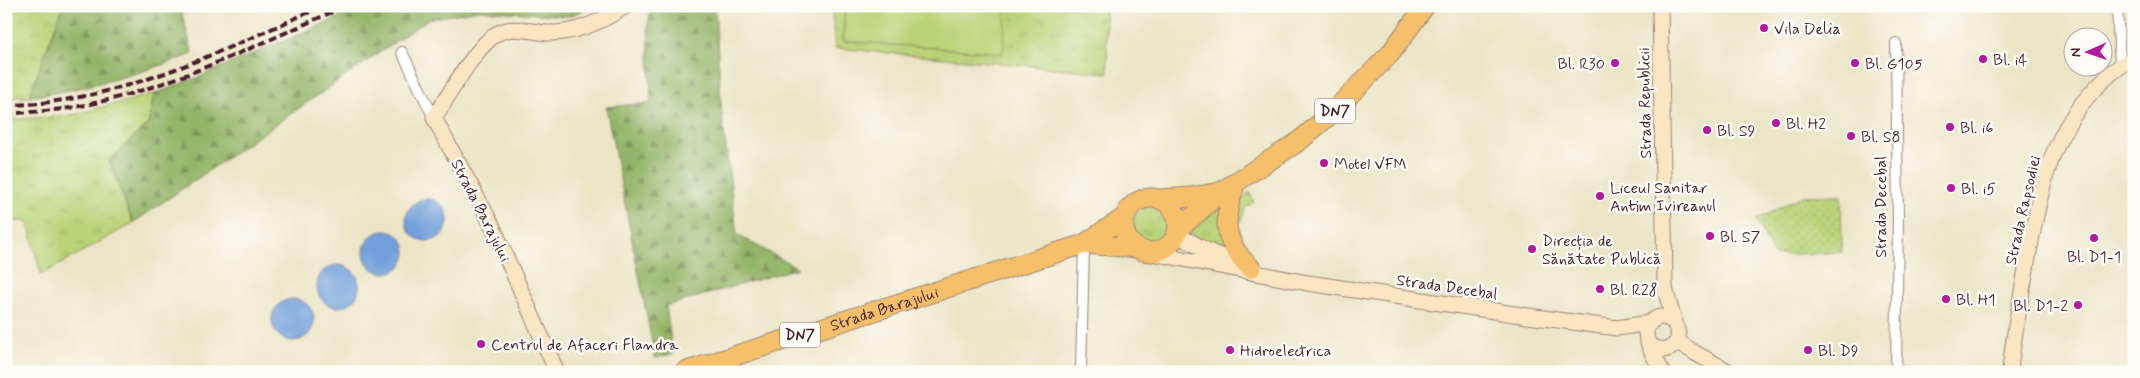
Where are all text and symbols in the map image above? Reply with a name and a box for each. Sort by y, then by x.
place label: Vila Delia [1774,19,1841,40]
marker: Vila Delia [1758,22,1770,34]
north arrow [2062,28,2112,78]
street label: Strada Republicii [1634,47,1657,159]
text: N [2067,47,2085,57]
place label: Bl. i4 [1993,50,2028,71]
marker: Bl. i4 [1977,53,1989,65]
place label: Bl. R30 [1558,54,1605,75]
place label: Bl. G105 [1865,54,1923,75]
marker: Bl. R30 [1609,57,1621,69]
marker: Bl. G105 [1849,57,1861,69]
road number: DN7 [1315,98,1355,124]
place label: Bl. H2 [1786,114,1826,135]
marker: Bl. H2 [1770,117,1782,129]
place label: Bl. i6 [1960,118,1994,139]
place label: Bl. S9 [1717,121,1756,142]
marker: Bl. i6 [1944,121,1956,133]
marker: Bl. S9 [1701,124,1713,136]
place label: Bl. S8 [1861,127,1901,148]
marker: Bl. S8 [1845,130,1857,142]
place label: Motel VFM [1334,154,1407,175]
street label: Strada Rapsodiei [2001,154,2046,267]
street label: Strada Barajului [446,156,516,266]
street label: Strada Decebal [1871,156,1892,258]
marker: Motel VFM [1318,157,1330,169]
place label: Liceul Sanitar Antim Ivireanul [1610,178,1716,217]
place label: Bl. i5 [1961,179,1996,200]
marker: Bl. i5 [1945,182,1957,194]
marker: Liceul Sanitar Antim Ivireanul [1594,190,1606,202]
place label: Bl. S7 [1720,227,1761,248]
marker: Bl. S7 [1704,230,1716,242]
place label: Direcția de Sănătate Publică [1542,231,1661,270]
marker: Bl. D1-1 [2088,232,2100,244]
marker: Direcția de Sănătate Publică [1526,243,1538,255]
place label: Bl. D1-1 [2067,247,2121,268]
street label: Strada Decebal [1395,270,1499,305]
place label: Bl. R28 [1610,280,1658,301]
street label: Strada Barajului [828,282,942,337]
marker: Bl. R28 [1594,283,1606,295]
place label: Bl. H1 [1956,290,1995,311]
marker: Bl. H1 [1940,293,1952,305]
place label: Bl. D1-2 [2013,296,2068,317]
marker: Bl. D1-2 [2072,299,2084,311]
road number: DN7 [780,322,820,348]
place label: Centrul de Afaceri Flandra [491,335,679,356]
marker: Centrul de Afaceri Flandra [475,338,487,350]
place label: Hidroelectrica [1240,341,1332,362]
place label: Bl. D9 [1818,341,1859,362]
marker: Hidroelectrica [1224,344,1236,356]
marker: Bl. D9 [1802,344,1814,356]

